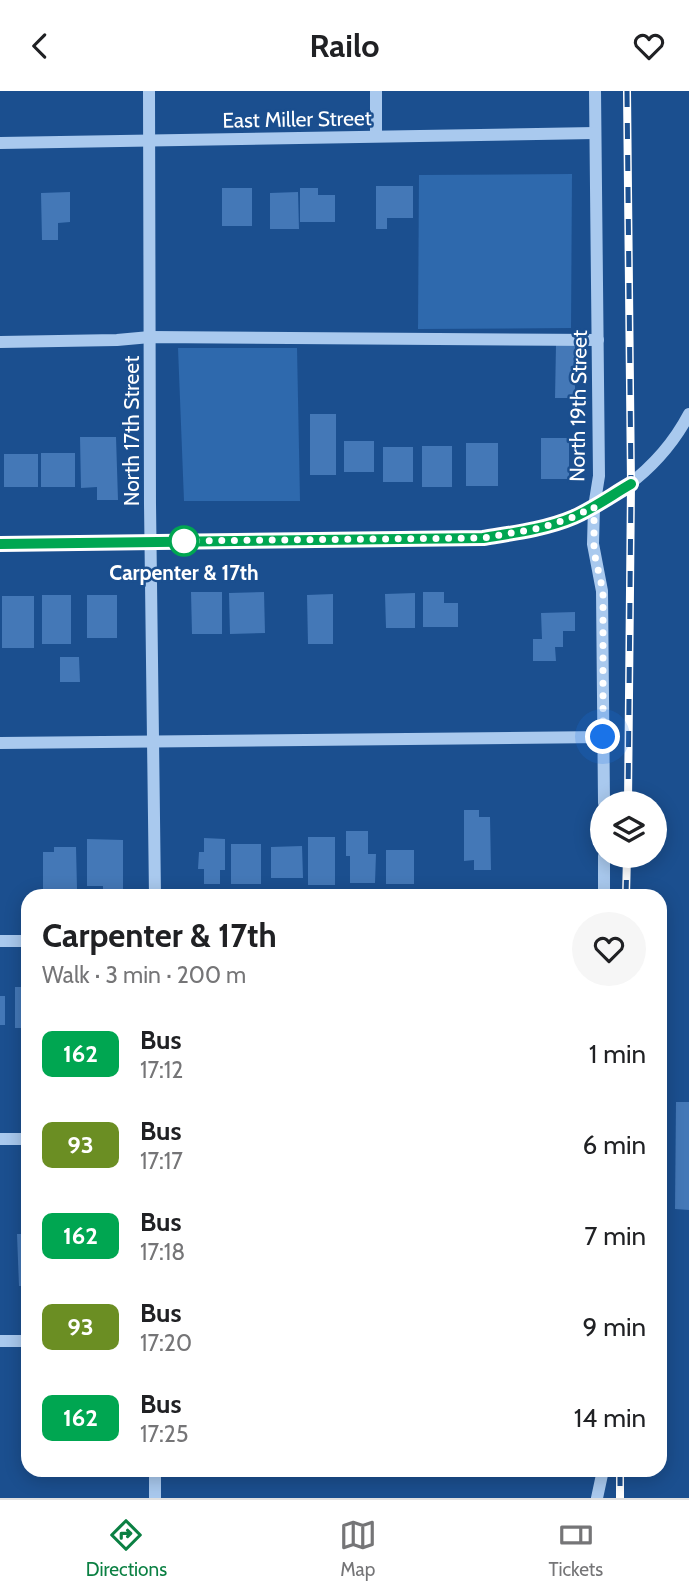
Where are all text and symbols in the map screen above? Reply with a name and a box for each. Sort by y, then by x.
text: Railo [310,26,379,65]
icon: back [21,27,59,65]
icon: heart [630,27,668,65]
street label: East Miller Street [222,105,372,133]
street label: North 19th Street [564,330,592,482]
street label: North 17th Street [119,356,144,506]
marker: Carpenter & 17th [169,526,199,556]
place label: Carpenter & 17th [109,560,259,585]
your location [585,719,620,754]
map controls [590,791,667,868]
button: layers [590,791,667,868]
button: heart [572,912,646,986]
text: Carpenter & 17th [42,915,277,955]
text: Walk · 3 min · 200 m [42,961,246,989]
text: Bus [140,1024,181,1056]
text: 1 min [589,1038,646,1070]
text: 162 [63,1039,98,1068]
text: 17:12 [140,1056,183,1084]
text: Bus [140,1115,181,1147]
text: 6 min [583,1129,646,1161]
text: 93 [67,1130,94,1159]
text: 17:17 [140,1147,183,1175]
text: Bus [140,1206,181,1238]
text: 7 min [584,1220,646,1252]
text: 162 [63,1221,98,1250]
text: 17:18 [140,1238,185,1266]
text: Bus [140,1297,181,1329]
text: 9 min [583,1311,646,1343]
text: 93 [67,1312,94,1341]
text: 17:20 [140,1329,192,1357]
text: Bus [140,1388,181,1420]
text: 14 min [574,1402,646,1434]
text: 162 [63,1403,98,1432]
text: 17:25 [140,1420,188,1448]
tab: Directions [86,1516,167,1581]
tab: Map [339,1516,377,1581]
tab: Tickets [548,1516,603,1581]

